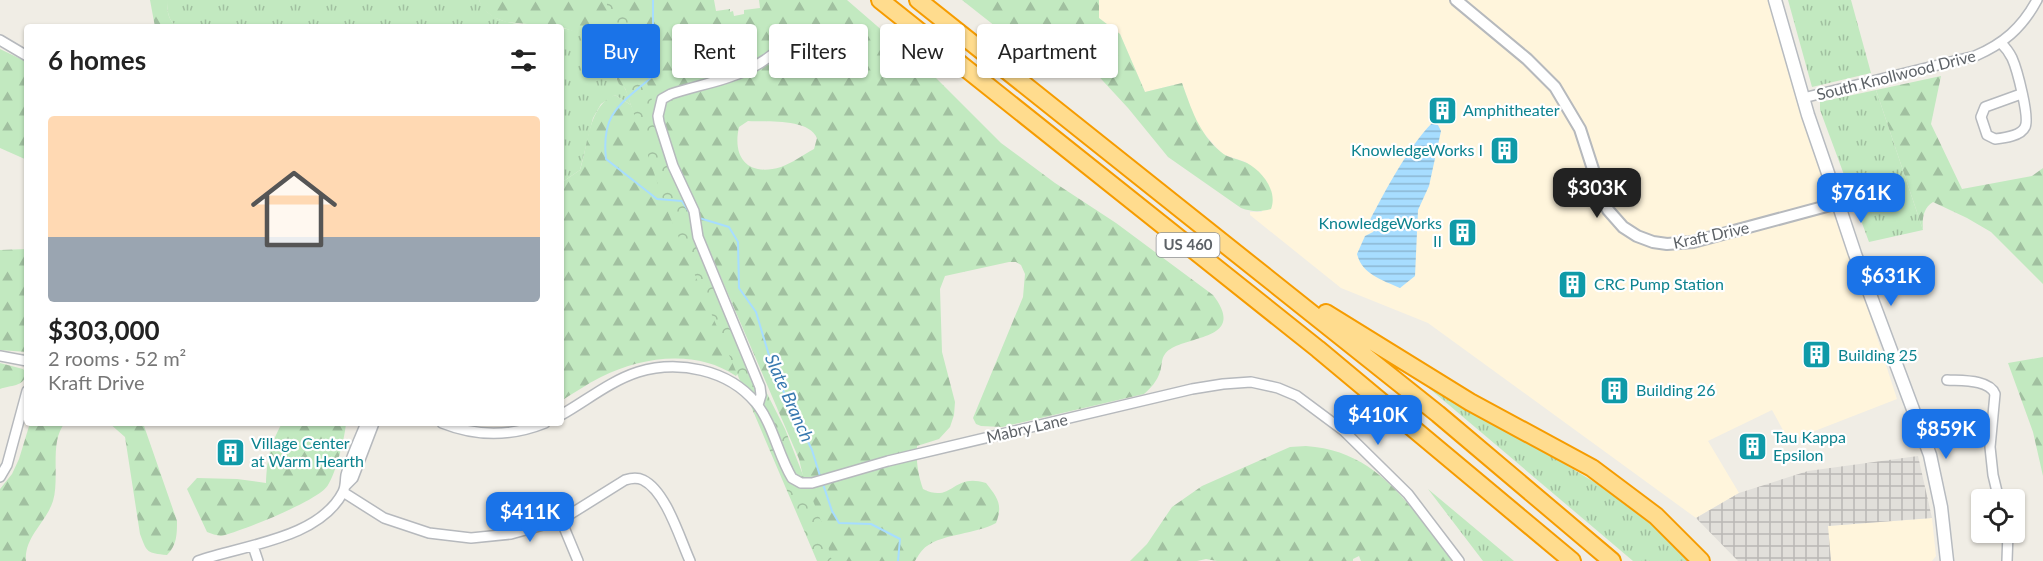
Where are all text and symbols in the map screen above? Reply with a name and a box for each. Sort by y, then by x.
chip: Buy [582,24,660,78]
chip: Rent [672,24,757,78]
chip: Filters [769,24,868,78]
chip: New [880,24,965,78]
chip: Apartment [977,24,1118,78]
text: 6 homes [48,44,146,76]
icon: filters [507,44,540,77]
street label: South Knollwood Drive [1814,46,1977,103]
building icon: Amphitheater [1426,94,1458,126]
place label: Amphitheater [1463,100,1560,119]
building icon: KnowledgeWorks I [1488,134,1520,166]
place label: KnowledgeWorks I [1351,140,1483,159]
icon: home [240,155,348,263]
pin: $303K [1555,168,1639,219]
pin: $761K [1819,173,1903,224]
text: $303K [1567,175,1627,199]
text: $761K [1831,180,1891,204]
place label: KnowledgeWorks II [1318,213,1442,250]
building icon: KnowledgeWorks II [1447,216,1479,248]
street label: Kraft Drive [1671,217,1751,252]
road number: US 460 [1156,233,1220,257]
pin: $631K [1849,256,1933,307]
text: $631K [1861,263,1921,287]
building icon: CRC Pump Station [1557,268,1589,300]
place label: CRC Pump Station [1594,274,1724,293]
text: $303,000 [48,314,160,346]
building icon: Building 25 [1801,339,1833,371]
place label: Building 25 [1838,345,1917,364]
text: 2 rooms · 52 m² [48,346,186,370]
water label: Slate Branch [761,350,819,445]
text: Kraft Drive [48,370,145,394]
building icon: Building 26 [1599,374,1631,406]
place label: Building 26 [1636,380,1715,399]
pin: $410K [1336,395,1420,446]
text: $410K [1348,402,1408,426]
street label: Mabry Lane [984,409,1069,446]
pin: $859K [1904,409,1988,460]
text: $859K [1916,416,1976,440]
place label: Tau Kappa Epsilon [1773,427,1846,464]
building icon: Tau Kappa Epsilon [1736,430,1768,462]
place label: Village Center at Warm Hearth [251,433,364,470]
building icon: Village Center at Warm Hearth [214,436,246,468]
map controls [1971,489,2025,543]
button: locate [1971,489,2025,543]
pin: $411K [488,492,572,543]
text: $411K [500,499,560,523]

